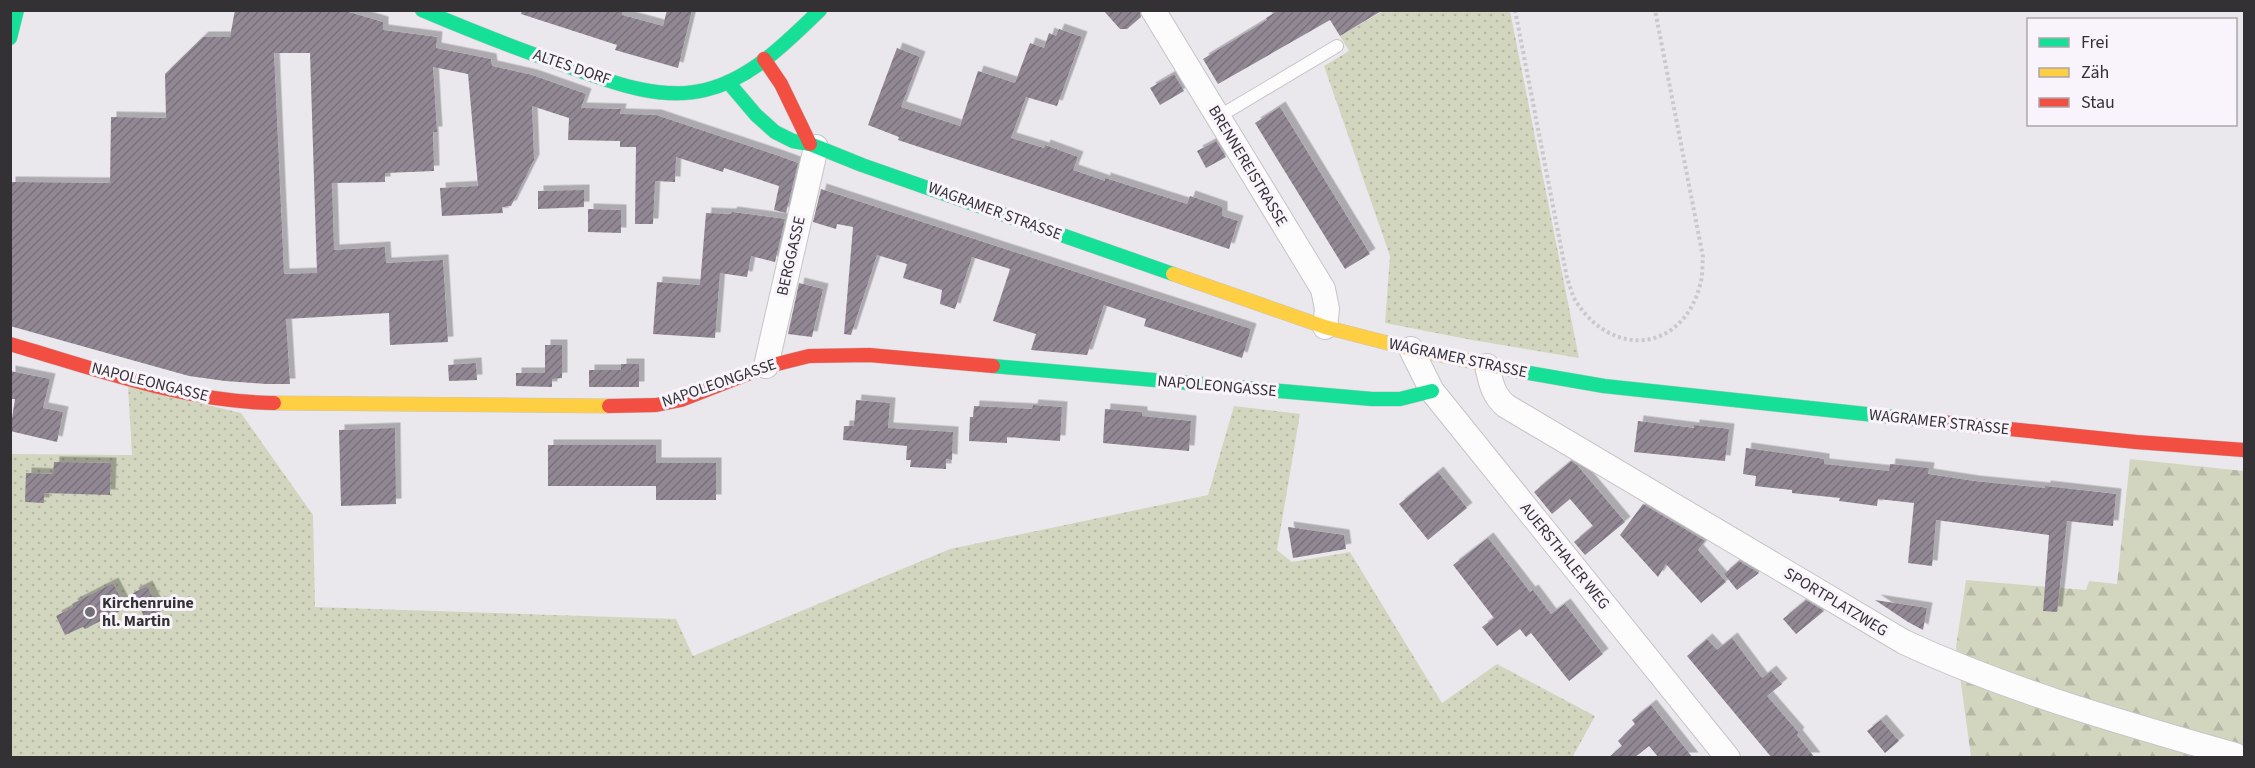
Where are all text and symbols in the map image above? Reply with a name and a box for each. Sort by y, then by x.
legend [2027,18,2237,126]
text: Frei [2081,30,2109,55]
street label: ALTES DORF [530,43,614,91]
text: Zäh [2081,60,2109,85]
text: Stau [2081,90,2115,115]
street label: BRENNEREISTRASSE [1203,101,1293,231]
street label: WAGRAMER STRASSE [925,177,1065,245]
street label: BERGGASSE [771,214,811,298]
street label: WAGRAMER STRASSE [1387,333,1529,383]
street label: NAPOLEONGASSE [659,353,779,413]
street label: NAPOLEONGASSE [89,357,211,407]
street label: NAPOLEONGASSE [1156,370,1278,402]
street label: WAGRAMER STRASSE [1868,404,2010,440]
street label: AUERSTHALER WEG [1515,498,1615,614]
street label: SPORTPLATZWEG [1780,562,1892,642]
place label: Kirchenruine hl. Martin [102,592,194,632]
marker: Kirchenruine hl. Martin [83,605,97,619]

